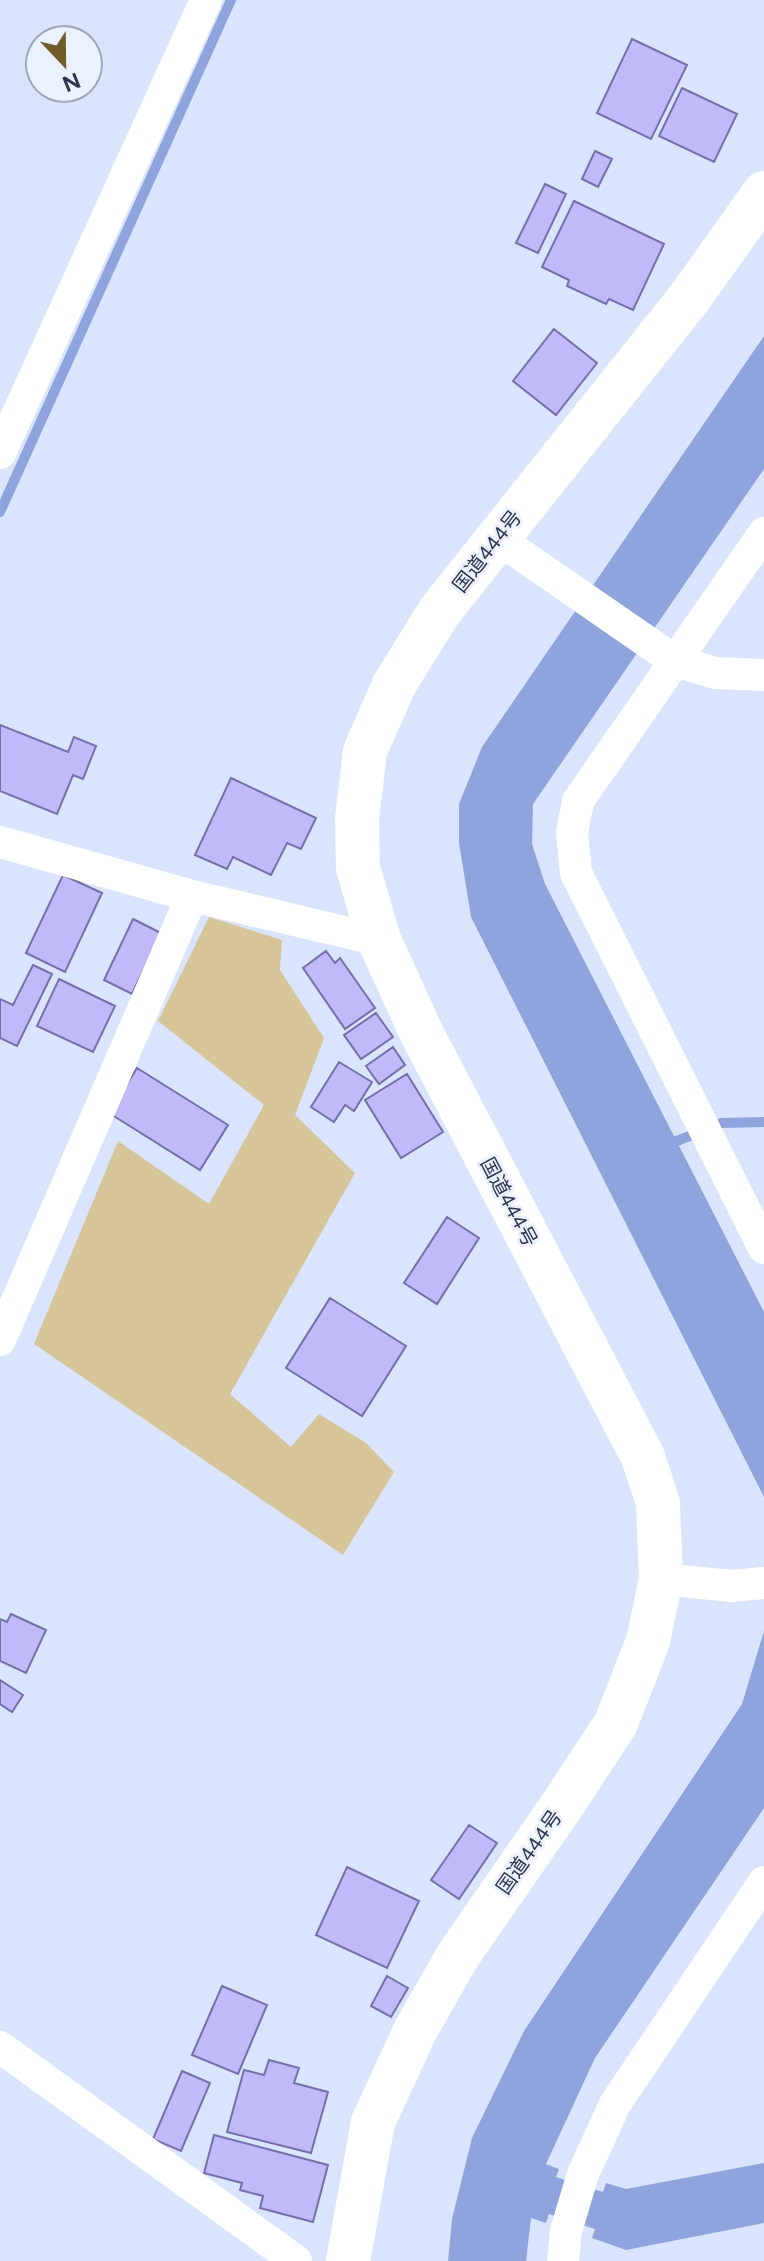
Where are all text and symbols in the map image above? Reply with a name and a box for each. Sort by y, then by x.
north arrow [24,24,104,104]
text: N [58,66,84,98]
street label: 国道444号 [448,505,526,597]
street label: 国道444号 [476,1153,542,1251]
street label: 国道444号 [491,1805,567,1899]

